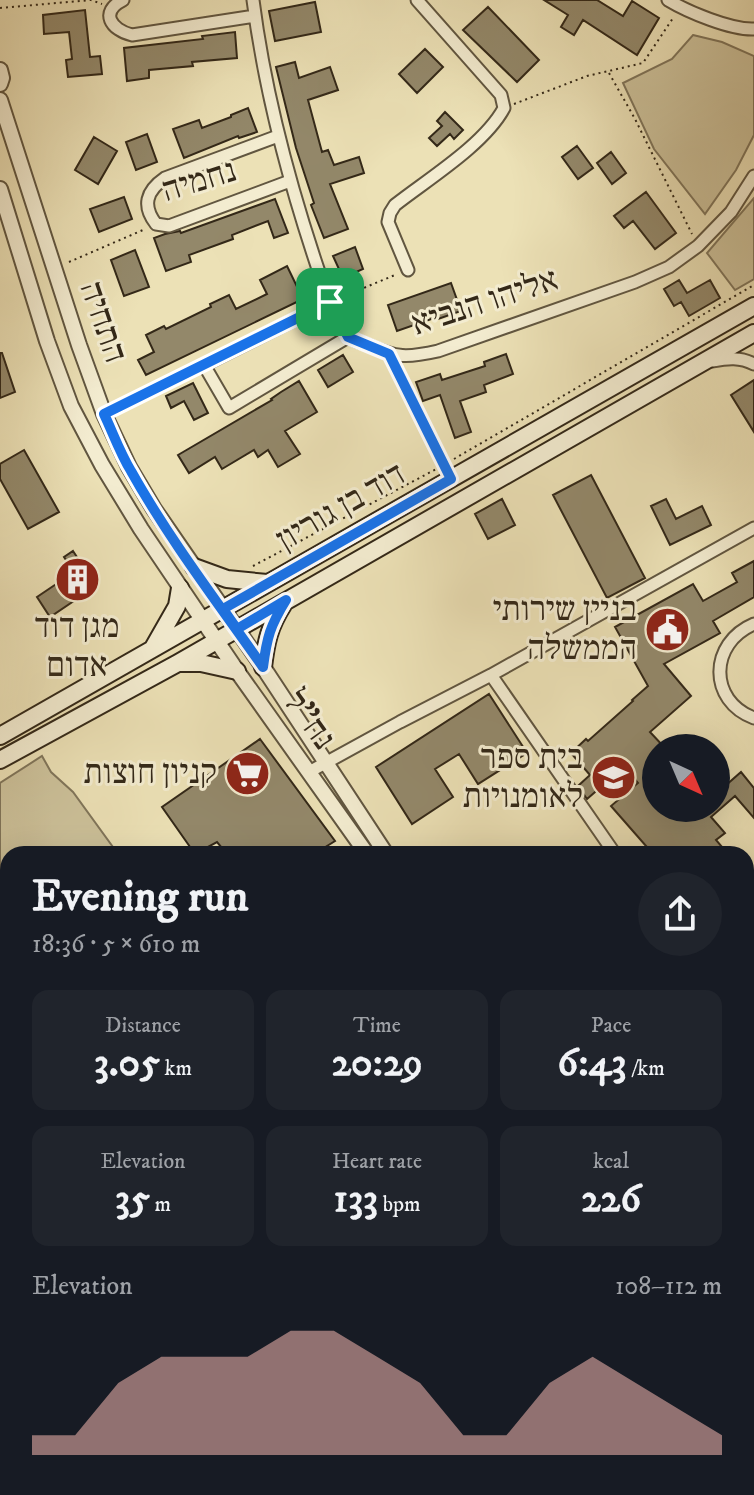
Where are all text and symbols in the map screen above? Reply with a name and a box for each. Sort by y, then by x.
street label: נחמיה [157,150,241,212]
street label: אליהו הנביא [406,259,564,345]
pin [296,268,364,336]
street label: התחיה [70,276,136,368]
icon: arrive [308,280,352,324]
street label: דוד בן גוריון [269,453,413,561]
building icon: מגן דוד אדום [53,555,101,603]
place label: בניין שירותי הממשלה [493,589,637,670]
place label: מגן דוד אדום [35,606,119,687]
public building icon: בניין שירותי הממשלה [644,606,692,654]
street label: נח"ל [273,682,345,758]
north arrow [642,734,730,822]
map controls [642,734,730,822]
place label: בית ספר לאומנויות [463,737,583,818]
supermarket icon: קניון חוצות [224,749,272,797]
place label: קניון חוצות [83,752,217,794]
school or university icon: בית ספר לאומנויות [590,754,638,802]
text: Evening run [32,870,249,925]
button: share [638,872,722,956]
text: 18:36 · 5 × 610 m [32,928,200,961]
text: Distance [105,1012,181,1039]
text: Time [353,1012,401,1039]
text: Pace [591,1012,631,1039]
text: 3.05 [94,1039,160,1089]
text: 20:29 [331,1039,423,1089]
text: 6:43 [557,1039,627,1089]
text: km [160,1055,192,1082]
text: /km [627,1055,665,1082]
text: Elevation [100,1148,186,1175]
text: Heart rate [332,1148,422,1175]
text: kcal [593,1148,629,1175]
text: 35 [115,1175,150,1225]
text: 133 [333,1175,378,1225]
text: 226 [581,1175,641,1225]
text: m [150,1191,171,1218]
text: bpm [378,1191,421,1218]
text: Elevation [32,1270,133,1303]
text: 108–112 m [615,1270,722,1303]

